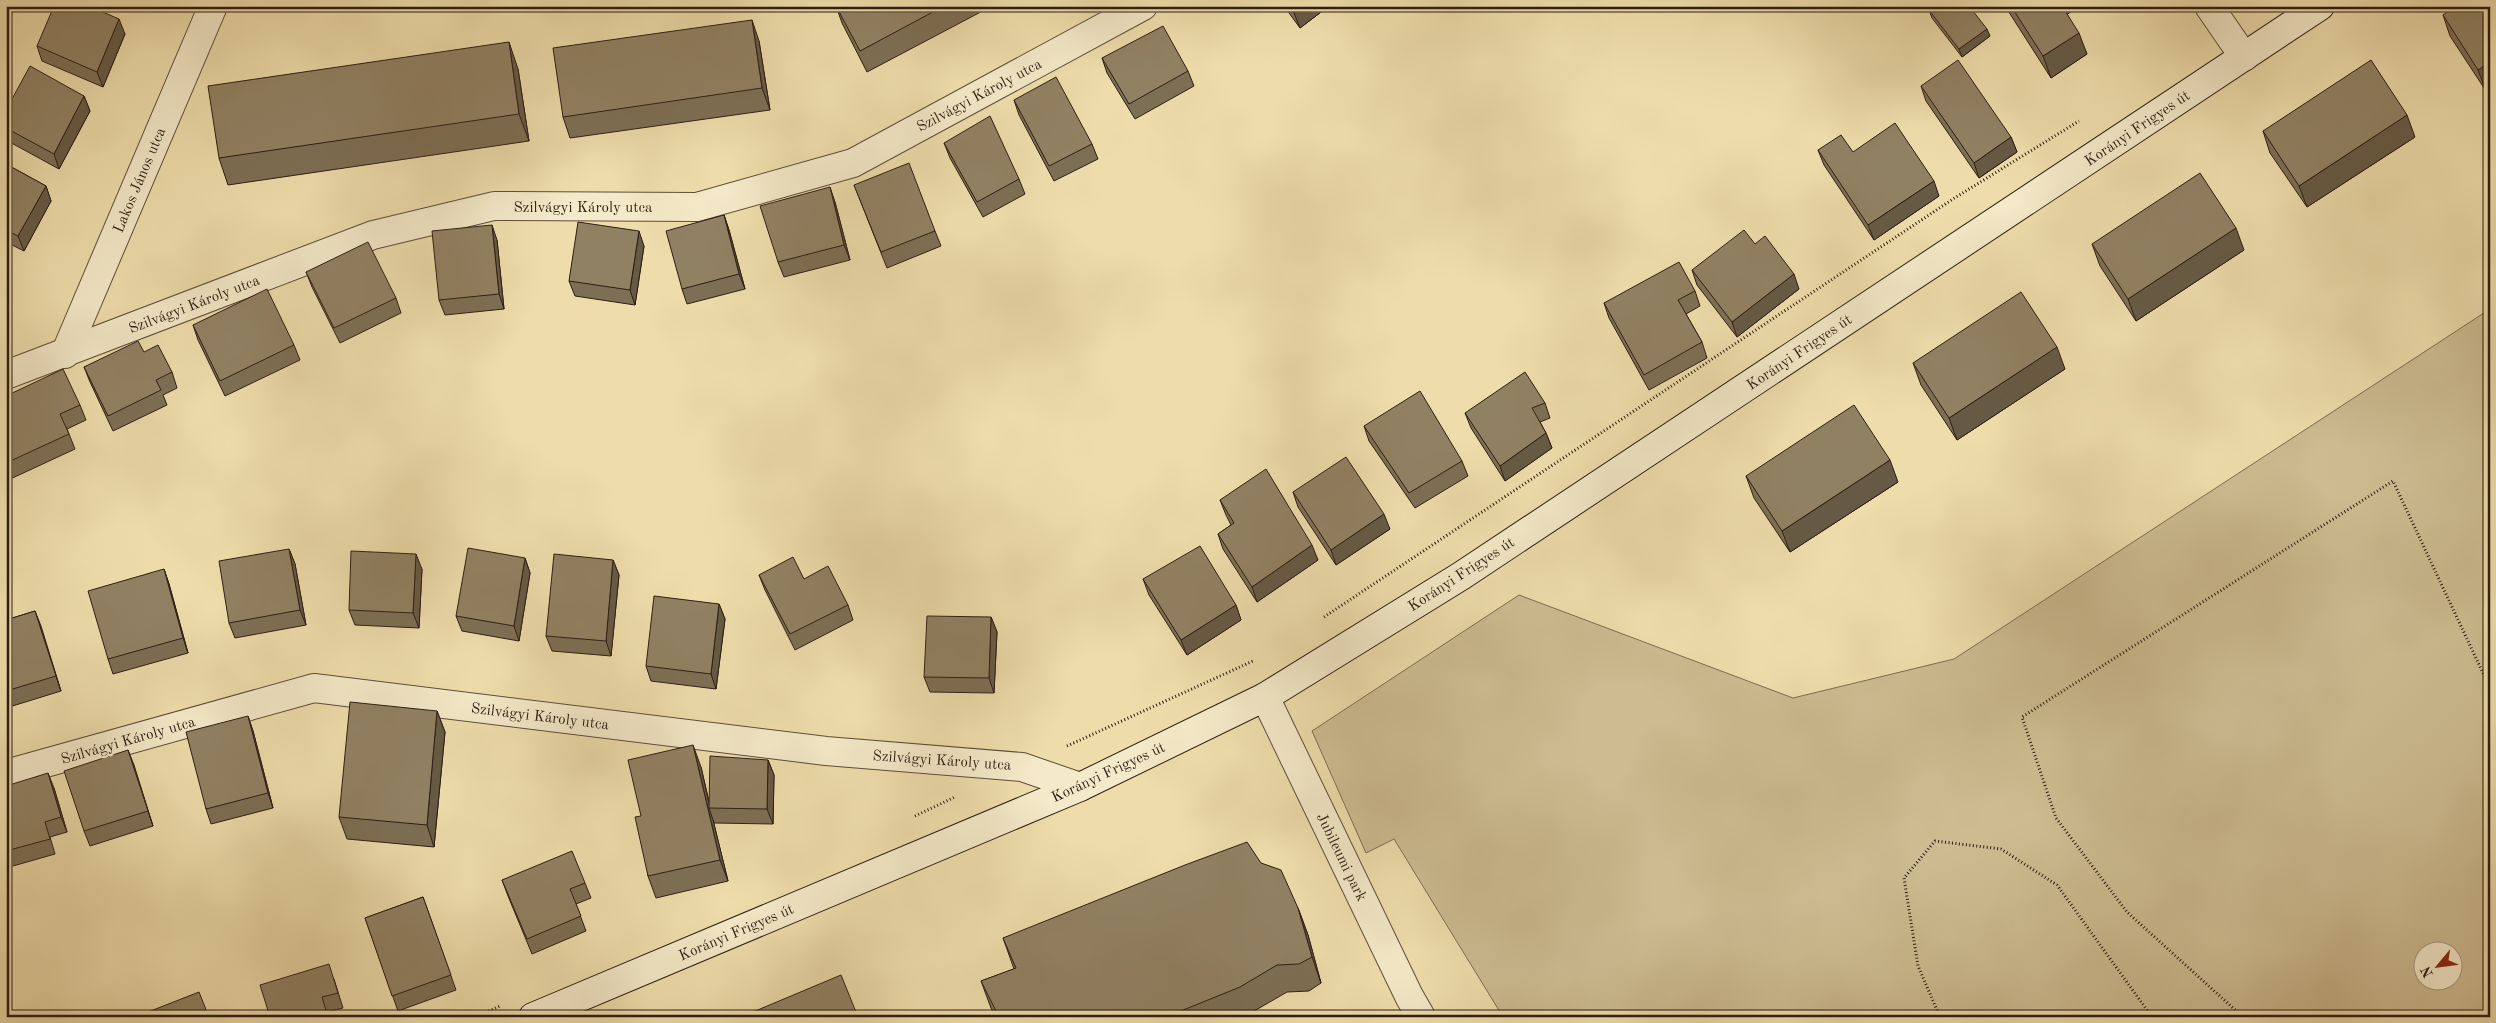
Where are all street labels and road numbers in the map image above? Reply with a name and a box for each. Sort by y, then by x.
street label: Szilvágyi Károly utca [915,57,1045,136]
street label: Korányi Frigyes út [2083,89,2193,170]
street label: Lakos János utca [112,125,169,235]
street label: Szilvágyi Károly utca [514,201,653,216]
street label: Szilvágyi Károly utca [127,273,263,337]
street label: Korányi Frigyes út [1745,313,1855,394]
street label: Korányi Frigyes út [1406,535,1518,615]
street label: Szilvágyi Károly utca [470,702,610,733]
street label: Szilvágyi Károly utca [60,715,198,768]
street label: Korányi Frigyes út [1050,741,1168,806]
street label: Szilvágyi Károly utca [872,749,1012,774]
street label: Jubileumi park [1313,811,1369,904]
street label: Korányi Frigyes út [677,902,796,964]

